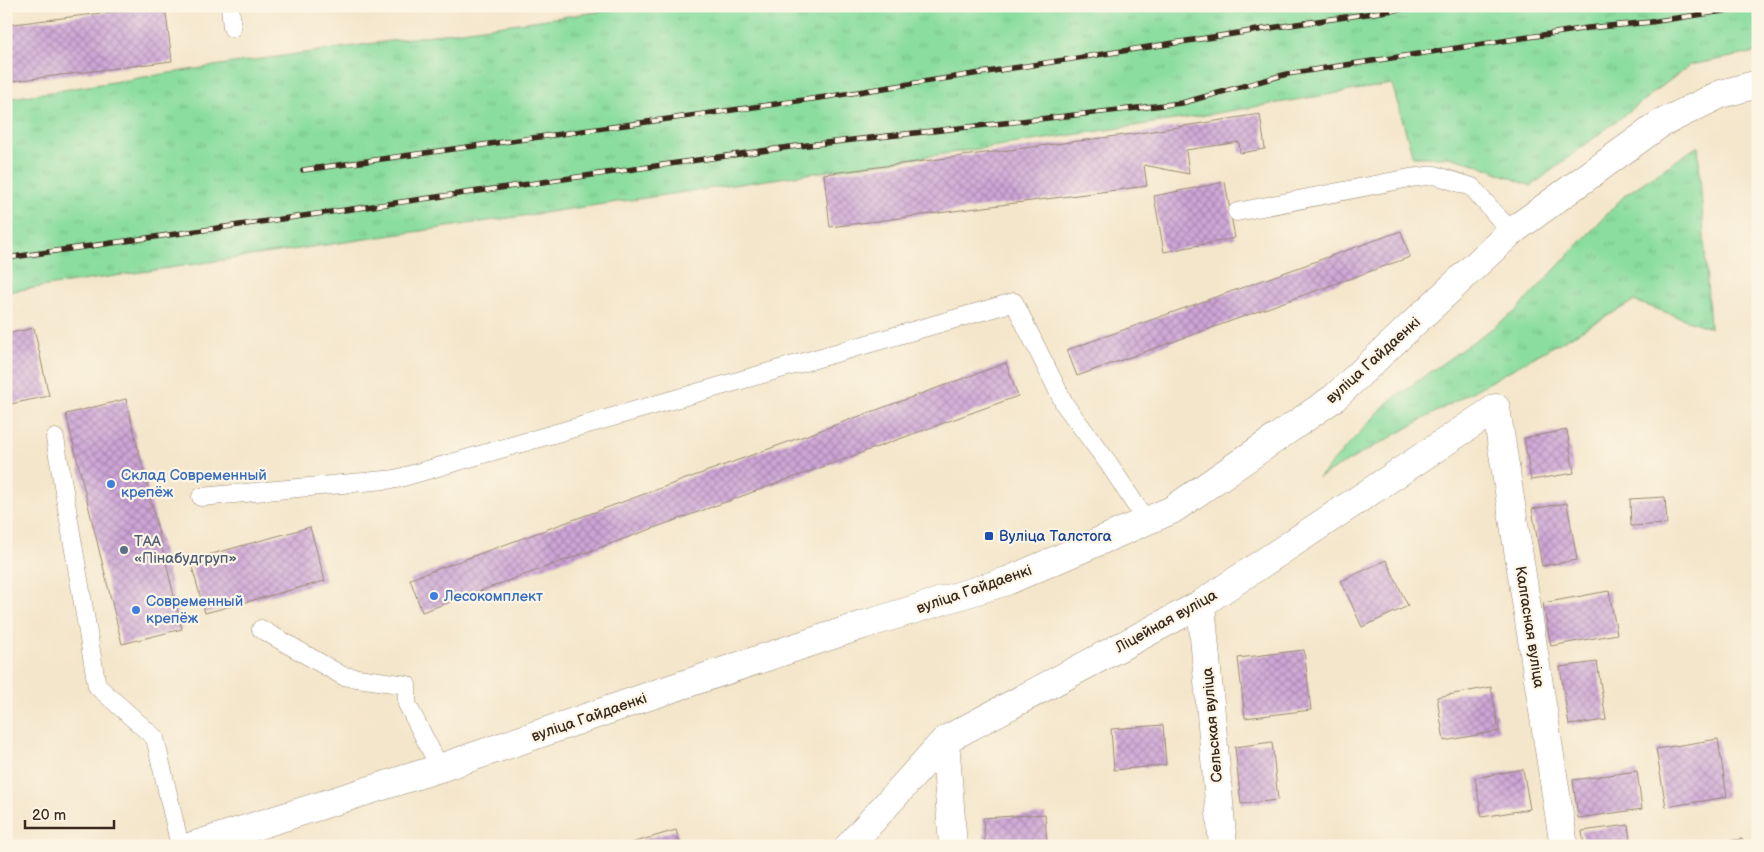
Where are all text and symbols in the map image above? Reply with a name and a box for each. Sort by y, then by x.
street label: вуліца Гайдаенкі [1322,313,1425,408]
place label: Склад Современный крепёж [121,466,267,502]
marker: Склад Современный крепёж [105,478,117,490]
place label: Вуліца Талстога [999,527,1112,546]
marker: Вуліца Талстога [983,530,995,542]
place label: ТАА «Пінабудгруп» [134,532,237,568]
marker: ТАА «Пінабудгруп» [118,544,130,556]
street label: вуліца Гайдаенкі [914,561,1034,618]
street label: Калгасная вуліца [1510,565,1549,690]
street label: Ліцейная вуліца [1111,586,1221,658]
place label: Лесокомплект [443,587,543,606]
marker: Лесокомплект [428,590,440,602]
place label: Современный крепёж [146,592,243,628]
marker: Современный крепёж [130,604,142,616]
street label: Сельская вуліца [1198,666,1227,783]
street label: вуліца Гайдаенкі [529,689,649,746]
scale bar [25,797,114,829]
text: 20 m [32,806,66,825]

